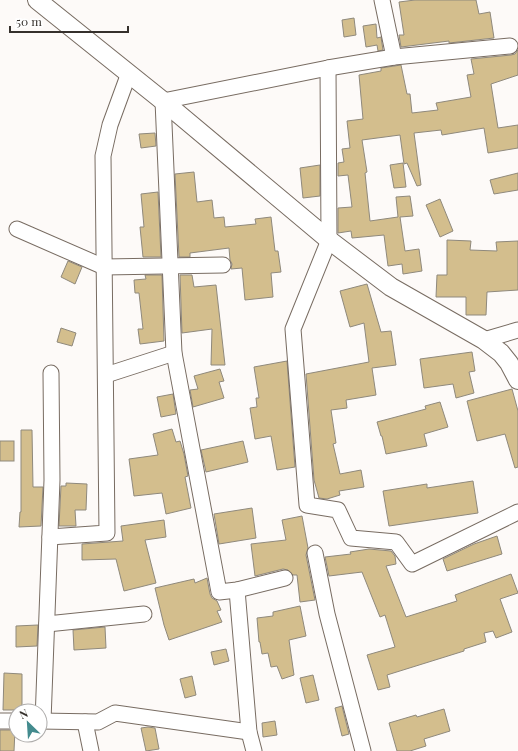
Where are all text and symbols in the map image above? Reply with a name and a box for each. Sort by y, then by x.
scale bar [10,8,128,34]
text: 50 m [16,13,42,29]
north arrow [8,703,48,743]
text: N [17,705,30,722]

